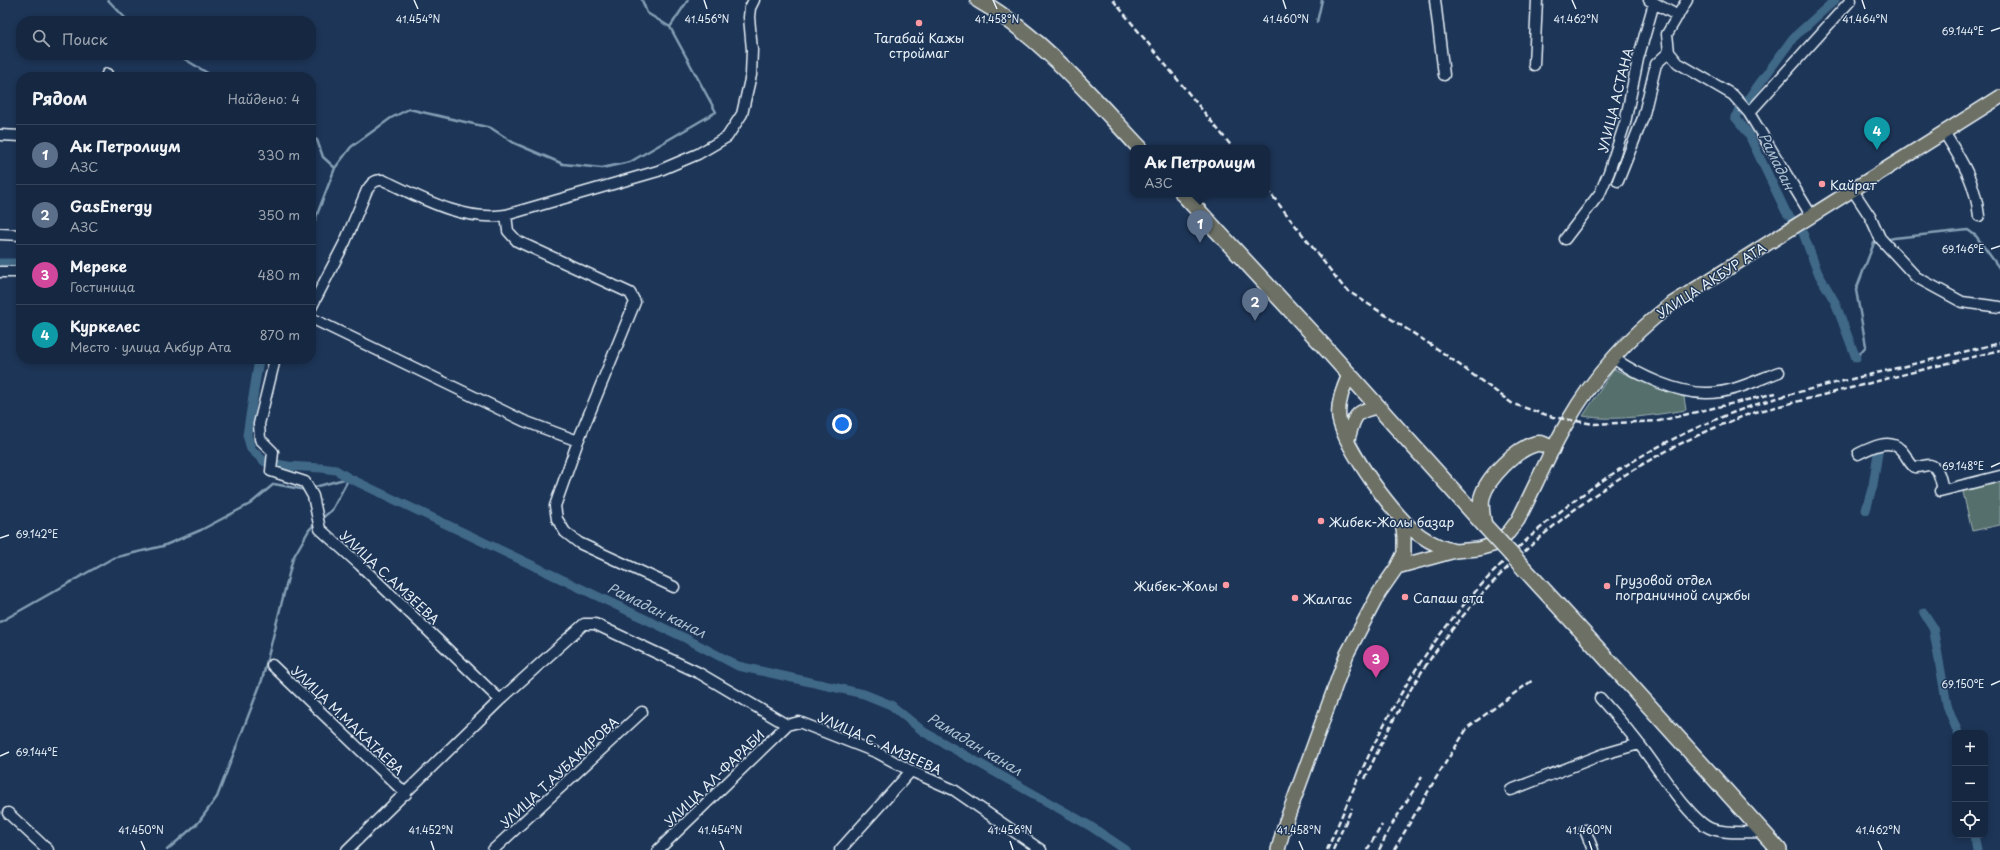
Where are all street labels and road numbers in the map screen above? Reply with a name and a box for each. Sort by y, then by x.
street label: УЛИЦА АСТАНА [1593,45,1637,154]
street label: УЛИЦА АКБУР АТА [1653,237,1770,323]
street label: УЛИЦА С.АМЗЕЕВА [336,526,444,628]
street label: УЛИЦА М.МАКАТАЕВА [287,661,409,779]
street label: УЛИЦА С. АМЗЕЕВА [815,707,945,779]
street label: УЛИЦА Т.АУБАКИРОВА [496,712,622,832]
street label: УЛИЦА АЛ-ФАРАБИ [660,725,768,831]

